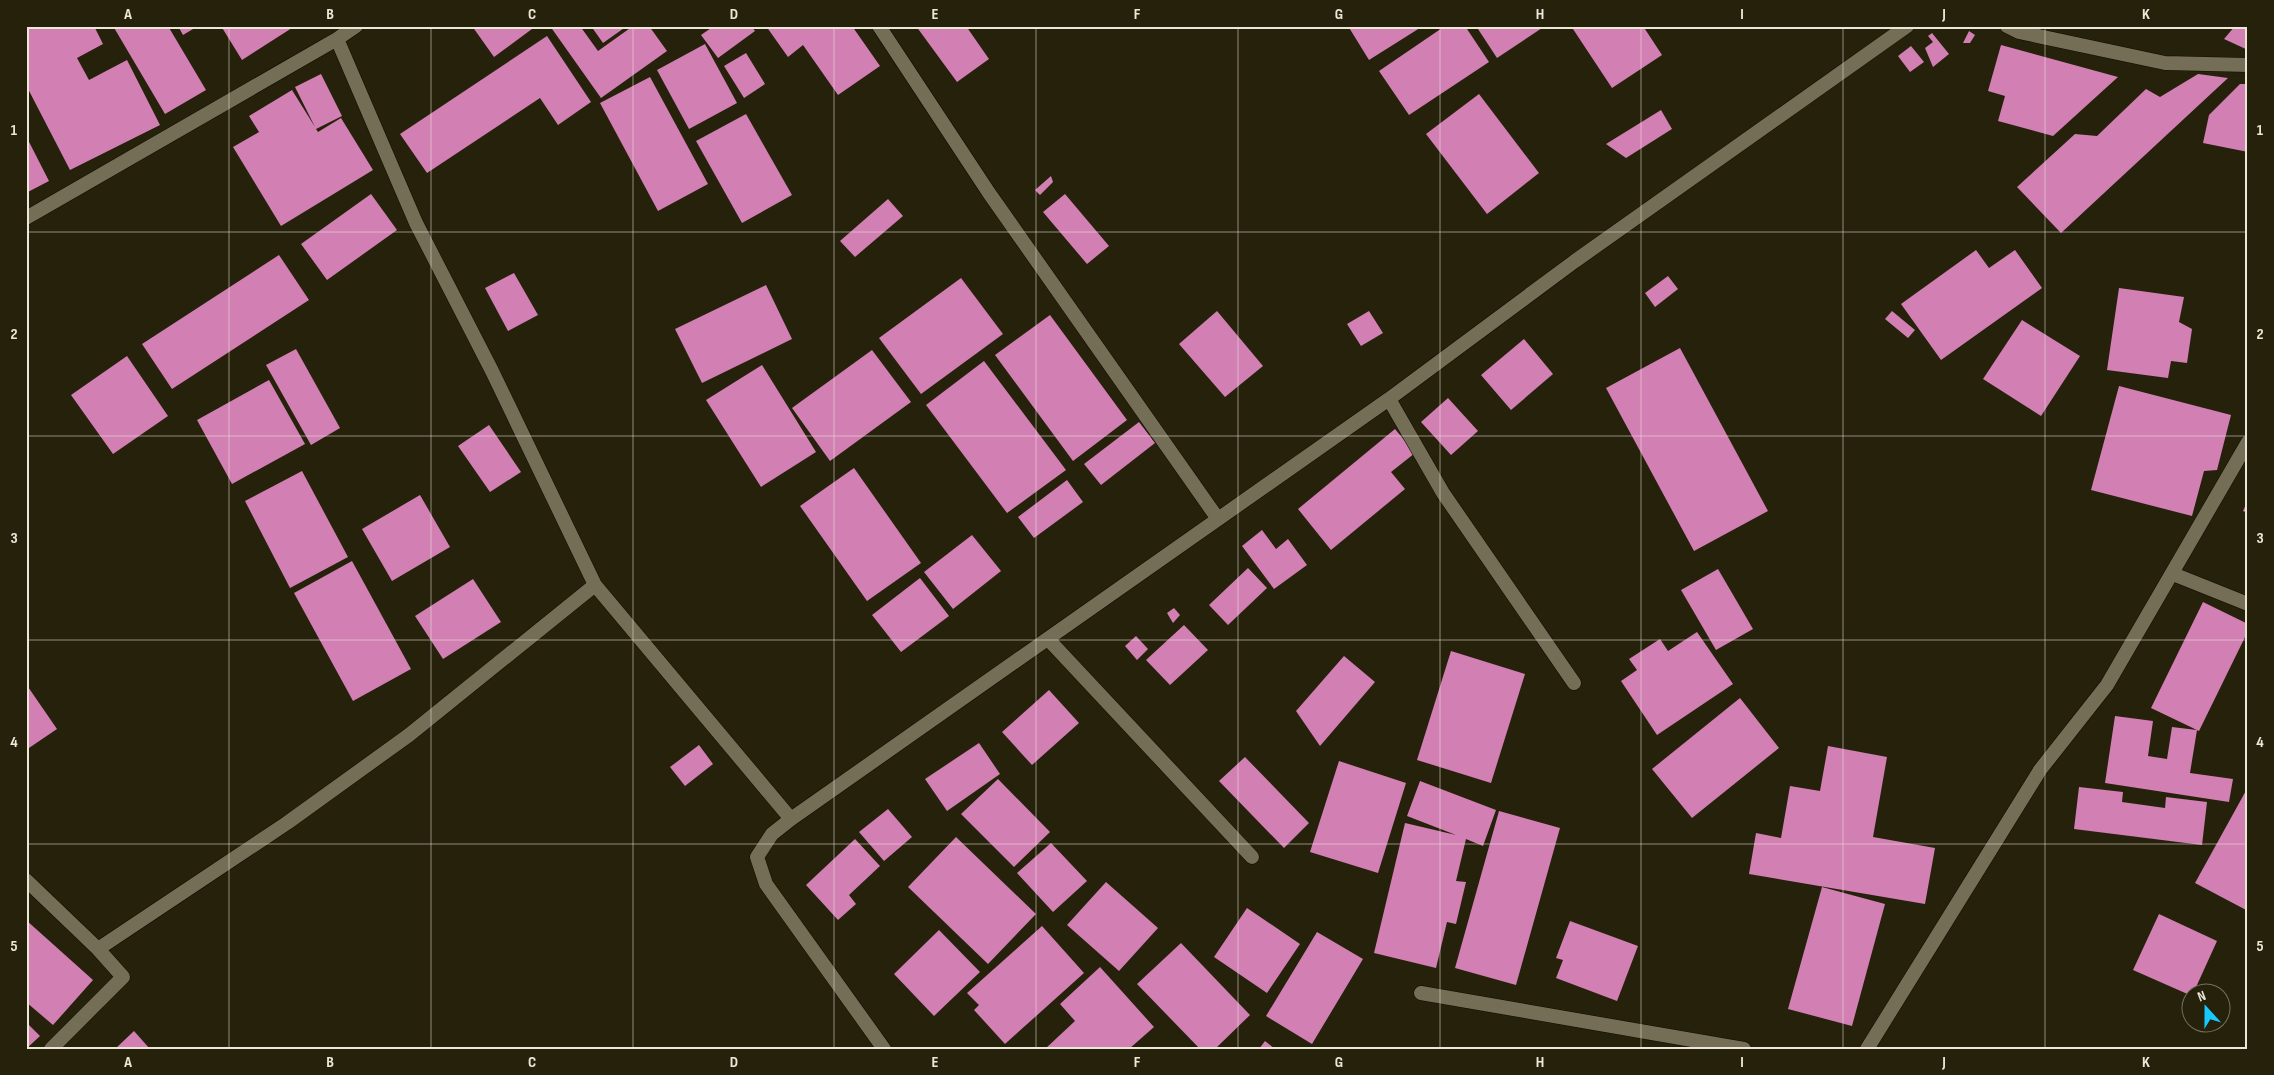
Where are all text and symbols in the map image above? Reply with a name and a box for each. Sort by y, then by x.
text: A [123,5,132,24]
text: B [326,5,334,24]
text: C [528,5,536,24]
text: D [730,5,738,24]
text: E [932,5,939,24]
text: F [1134,5,1141,24]
text: G [1335,5,1343,24]
text: H [1536,5,1544,24]
text: I [1740,5,1744,24]
text: J [1941,5,1946,24]
text: K [2142,5,2150,24]
text: 1 [11,121,18,140]
text: 1 [2257,121,2264,140]
text: 2 [10,325,18,344]
text: 2 [2256,325,2264,344]
text: 3 [10,529,18,548]
text: 3 [2256,529,2264,548]
text: 4 [10,733,18,752]
text: 4 [2256,733,2264,752]
text: 5 [10,937,18,956]
text: 5 [2256,937,2264,956]
north arrow [2182,982,2232,1032]
text: N [2195,987,2208,1006]
text: A [123,1053,132,1072]
text: B [326,1053,334,1072]
text: C [528,1053,536,1072]
text: D [730,1053,738,1072]
text: E [932,1053,939,1072]
text: F [1134,1053,1141,1072]
text: G [1335,1053,1343,1072]
text: H [1536,1053,1544,1072]
text: I [1740,1053,1744,1072]
text: J [1941,1053,1946,1072]
text: K [2142,1053,2150,1072]

